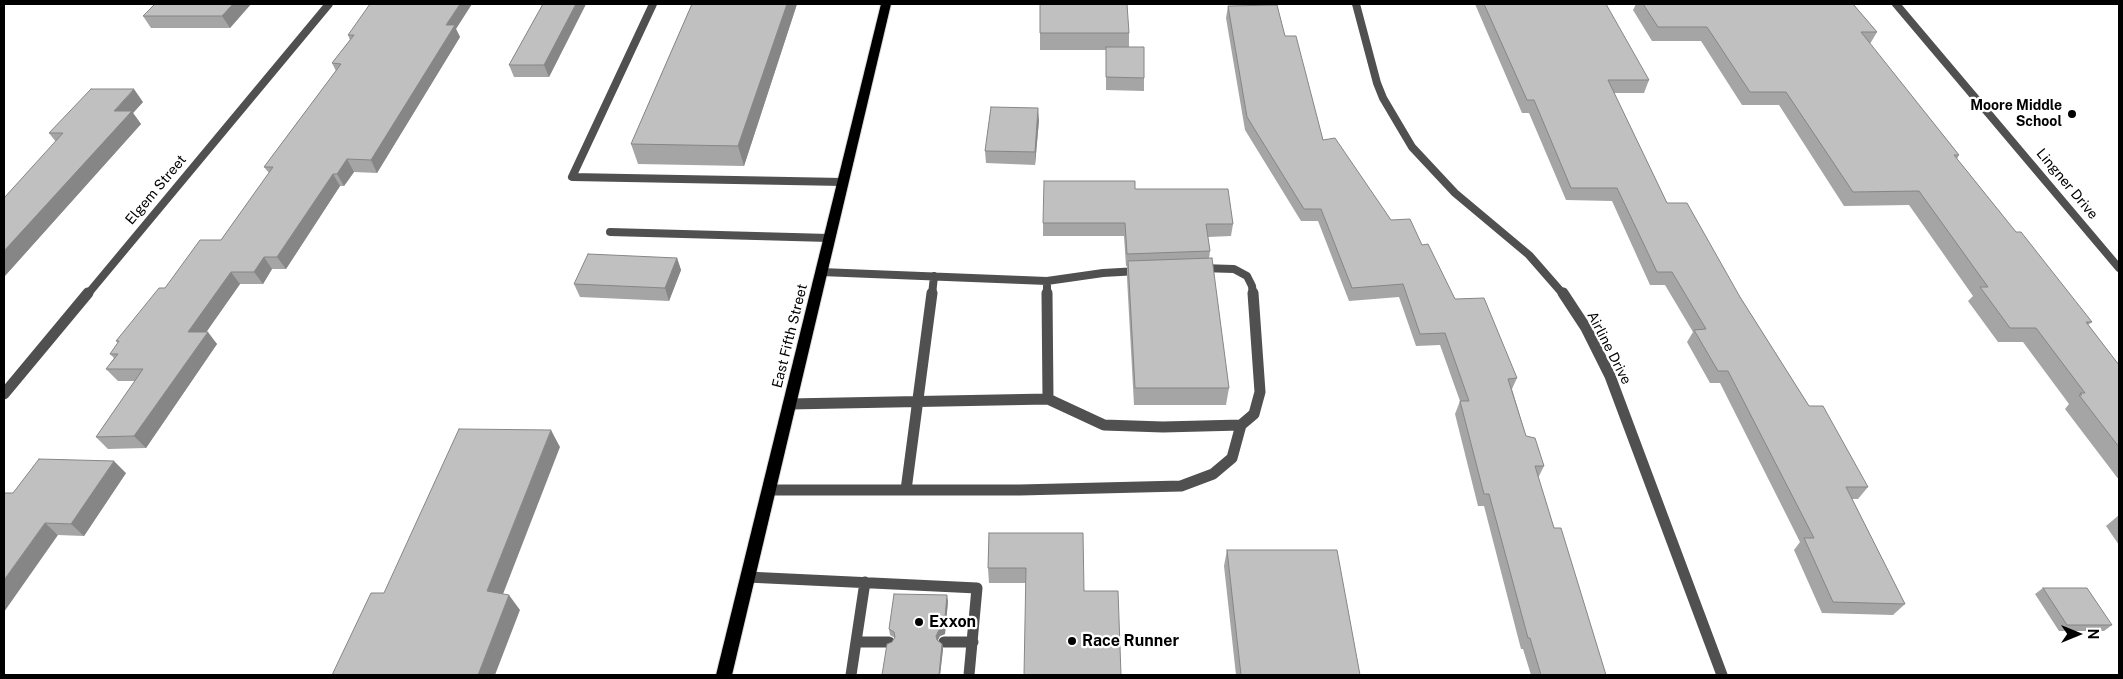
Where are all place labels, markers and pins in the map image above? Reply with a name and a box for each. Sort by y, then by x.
place label: Moore Middle School [1970,98,2062,130]
marker: Moore Middle School [2066,108,2078,120]
place label: Exxon [929,612,976,632]
marker: Exxon [913,616,925,628]
place label: Race Runner [1082,631,1179,651]
marker: Race Runner [1066,635,1078,647]

